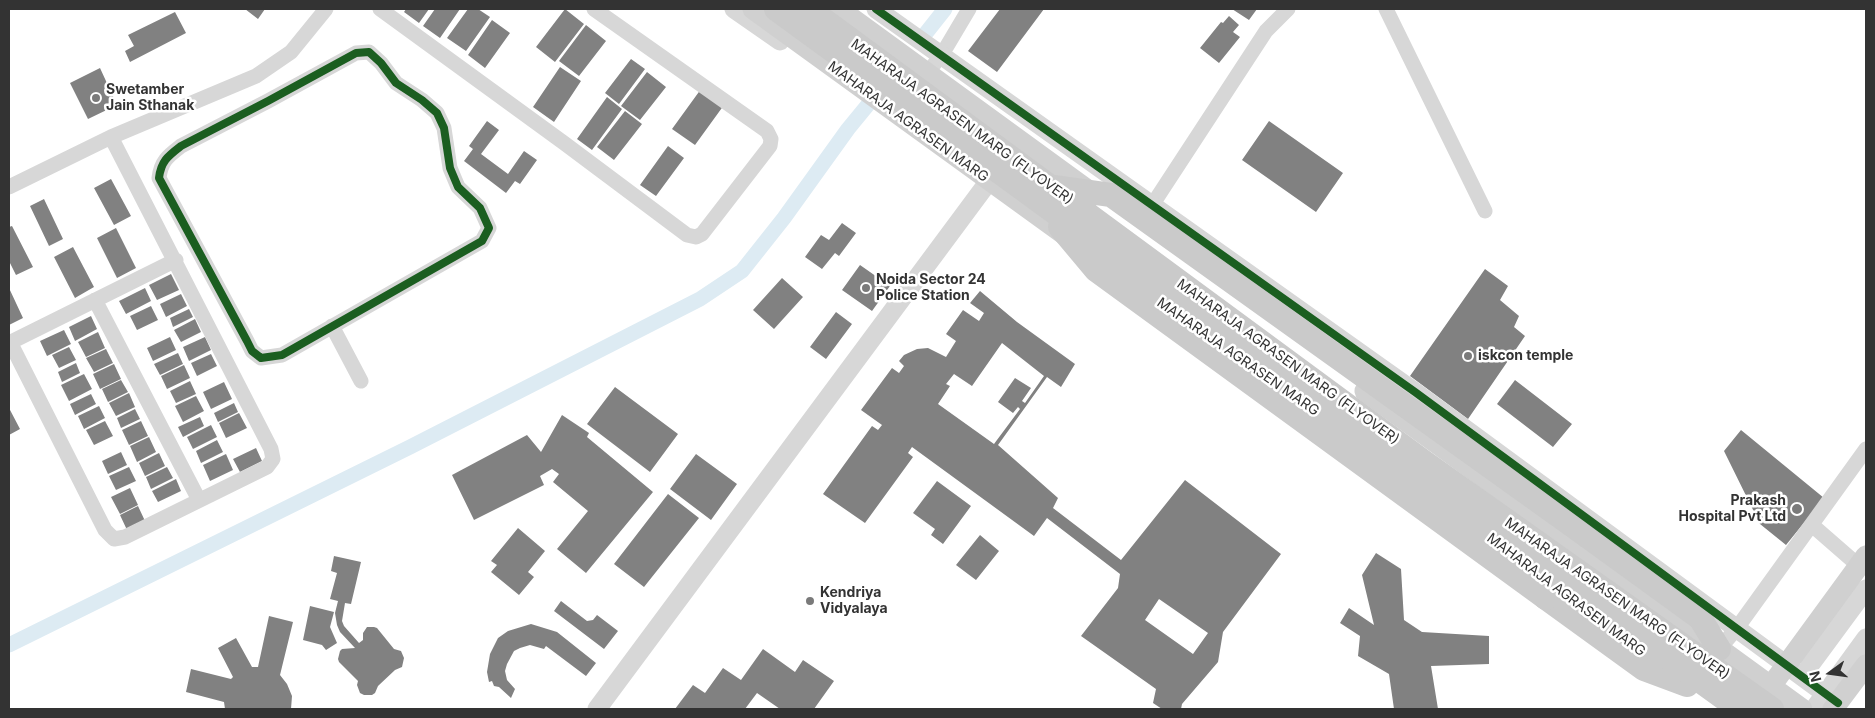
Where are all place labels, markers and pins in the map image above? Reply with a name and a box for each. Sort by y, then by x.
place label: Swetamber Jain Sthanak [106,82,194,114]
marker: Swetamber Jain Sthanak [90,92,102,104]
place label: Noida Sector 24 Police Station [876,272,986,304]
marker: Noida Sector 24 Police Station [860,282,872,294]
place label: iskcon temple [1478,348,1573,364]
marker: iskcon temple [1462,350,1474,362]
place label: Prakash Hospital Pvt Ltd [1678,493,1786,526]
marker: Prakash Hospital Pvt Ltd [1790,502,1804,516]
place label: Kendriya Vidyalaya [820,585,888,618]
marker: Kendriya Vidyalaya [804,595,816,607]

